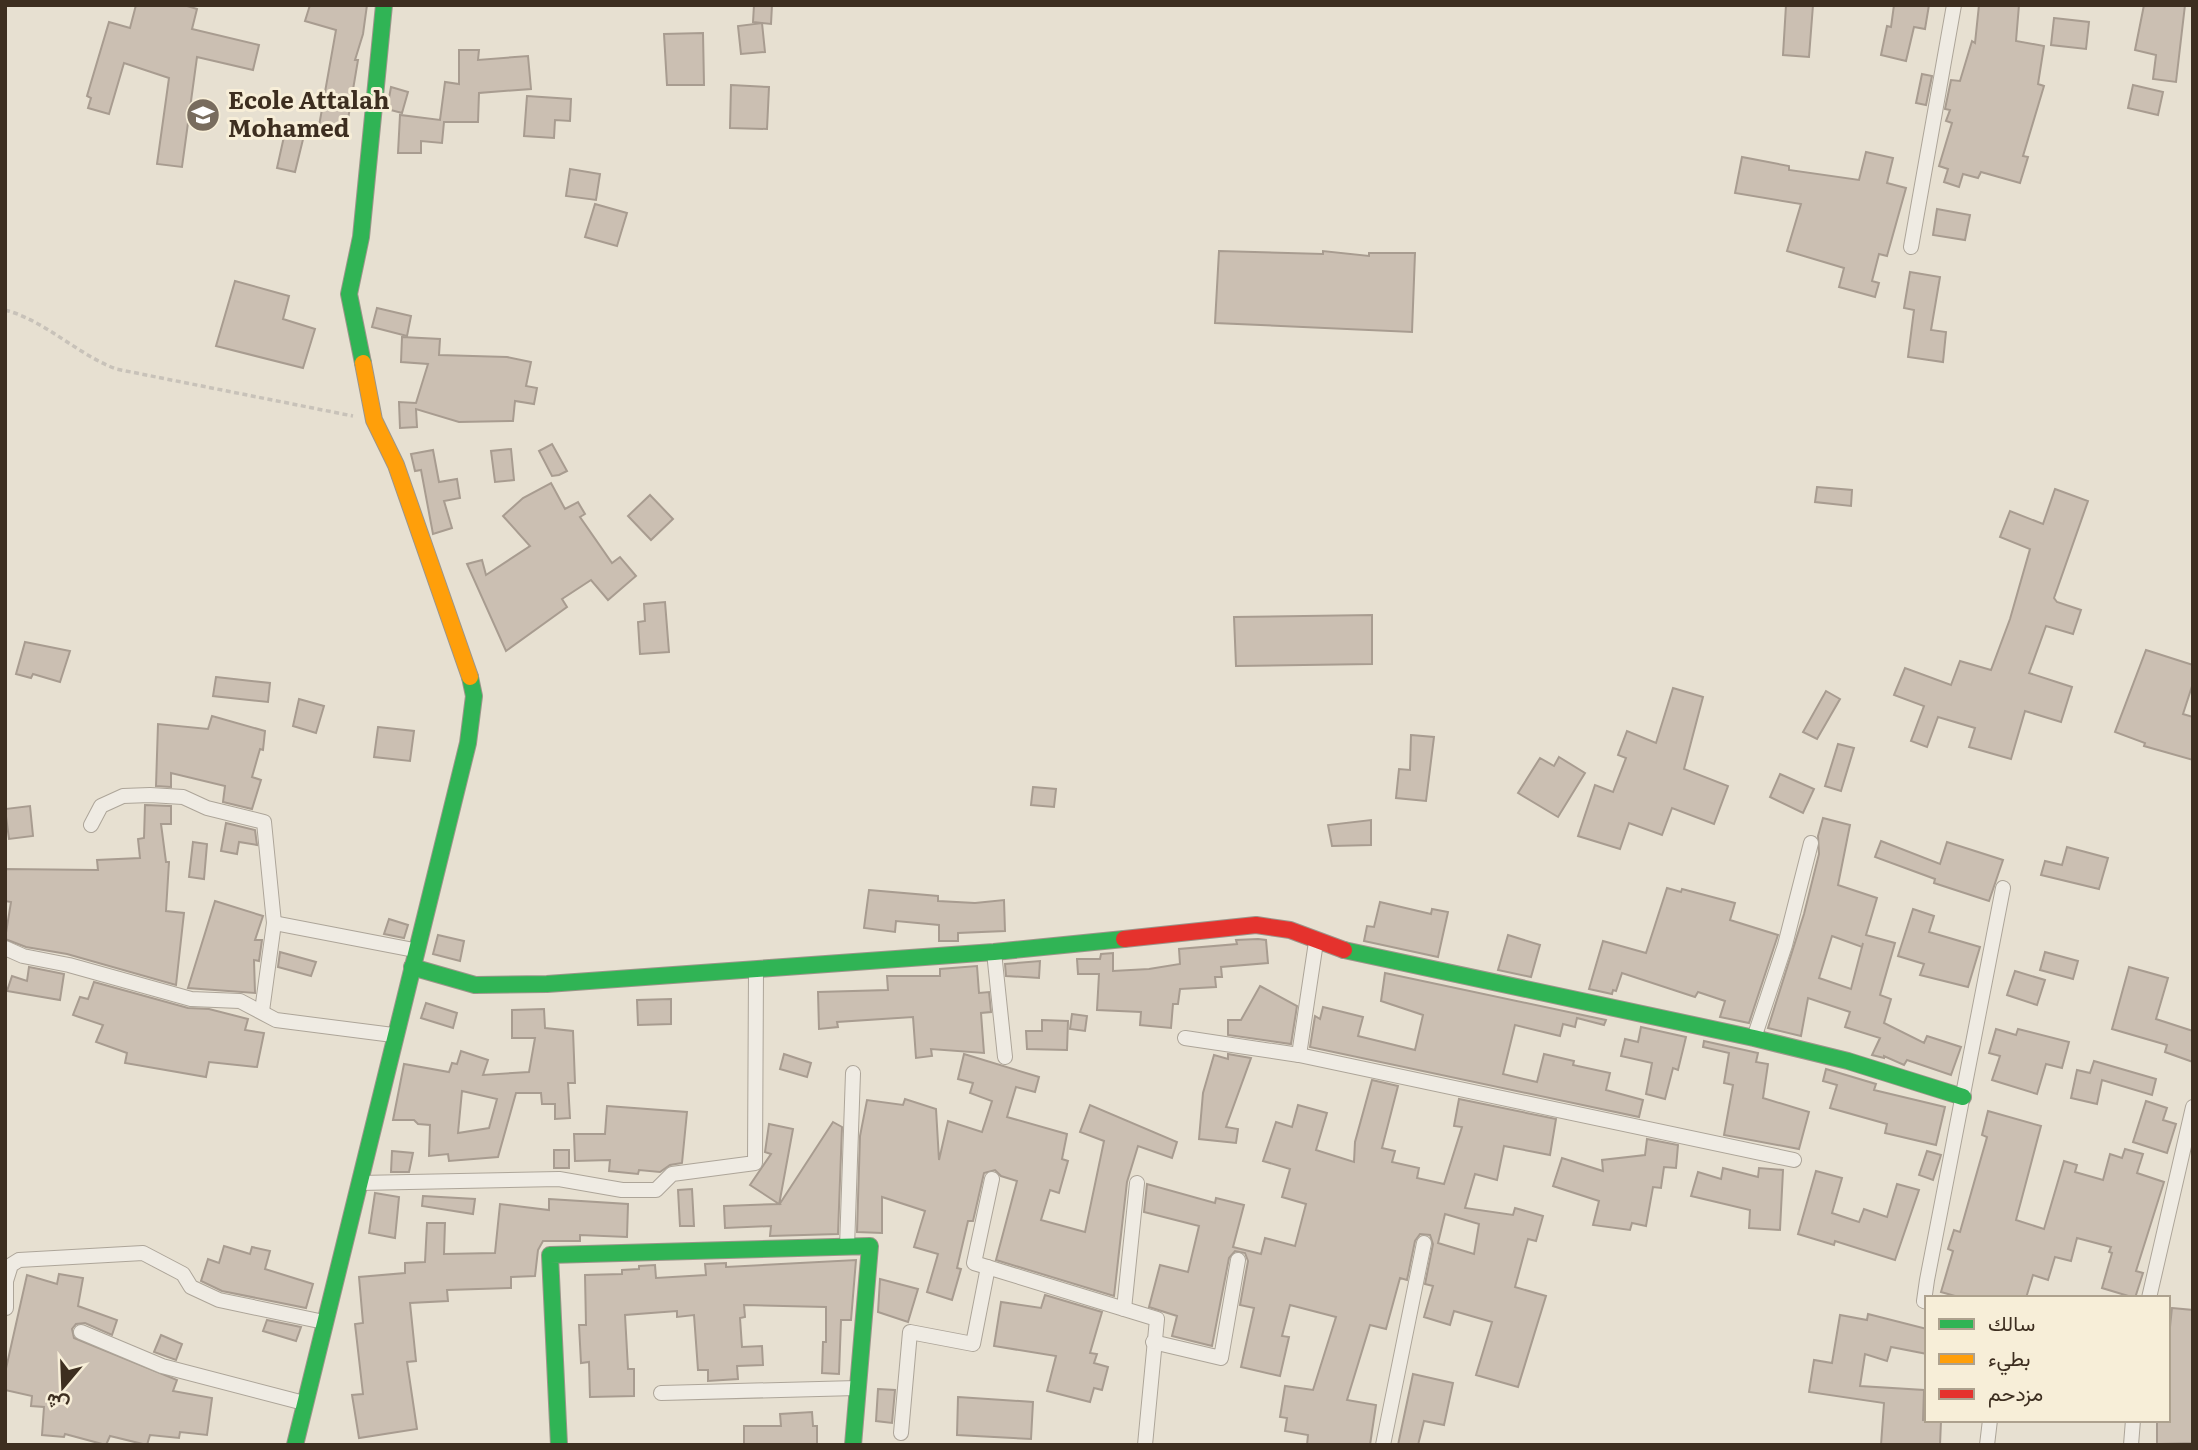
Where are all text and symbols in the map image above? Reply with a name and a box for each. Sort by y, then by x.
place label: Ecole Attalah Mohamed [228,81,390,144]
school or university icon: Ecole Attalah Mohamed [184,96,222,134]
legend [1925,1296,2170,1422]
text: سالك [1988,1306,2035,1337]
text: بطيء [1988,1341,2031,1376]
north arrow [28,1352,98,1422]
text: مزدحم [1988,1376,2043,1408]
text: ش [42,1387,72,1421]

